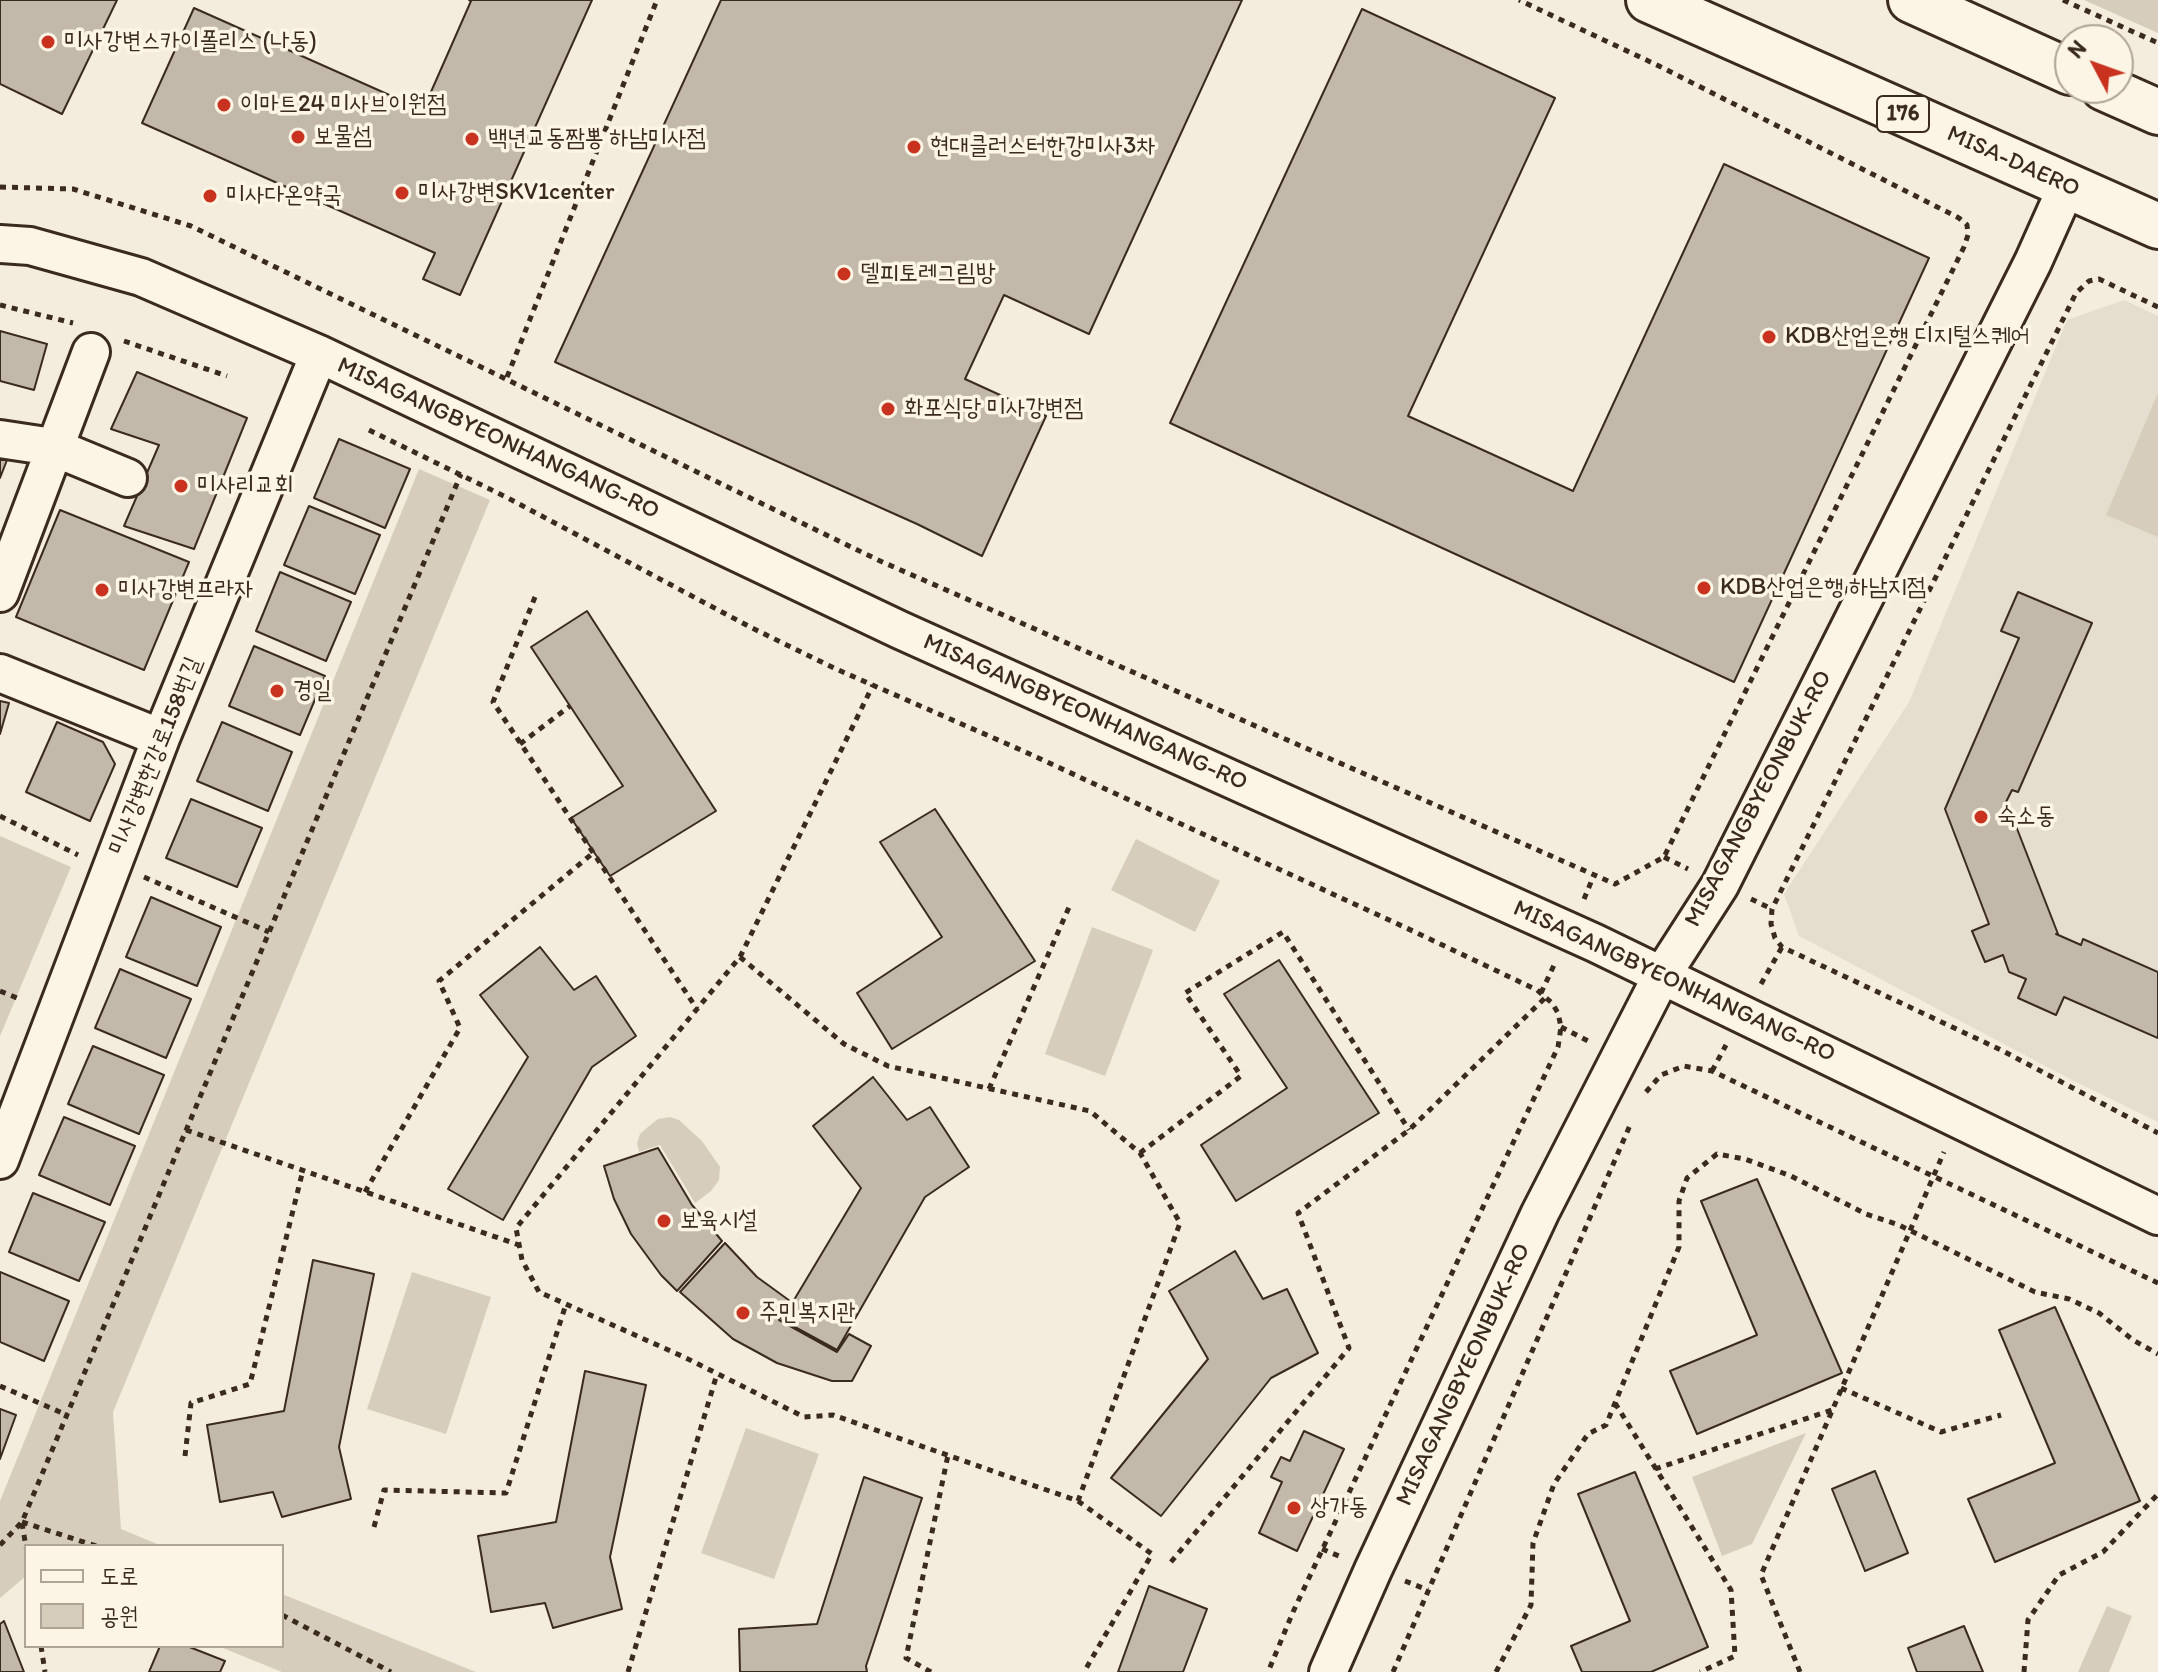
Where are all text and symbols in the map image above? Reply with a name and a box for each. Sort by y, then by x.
north arrow [2054,24,2134,104]
place label: 미사강변스카이폴리스 (나동) [64,28,317,56]
marker: 미사강변스카이폴리스 (나동) [39,33,57,51]
text: N [2062,35,2092,64]
place label: 이마트24 미사브이원점 [240,91,446,119]
marker: 이마트24 미사브이원점 [215,96,233,114]
road number: 176 [1877,96,1929,132]
street label: MISA-DAERO [1942,120,2084,204]
place label: 보물섬 [314,123,372,151]
place label: 백년교동짬뽕 하남미사점 [488,125,706,153]
marker: 보물섬 [289,128,307,146]
marker: 백년교동짬뽕 하남미사점 [463,130,481,148]
place label: 현대클러스터한강미사3차 [930,133,1156,161]
marker: 현대클러스터한강미사3차 [905,138,923,156]
place label: 미사강변SKV1center [418,179,614,207]
place label: 미사다온약국 [226,182,342,210]
marker: 미사강변SKV1center [393,184,411,202]
marker: 미사다온약국 [201,187,219,205]
place label: 델피토레그림방 [860,260,995,288]
marker: 델피토레그림방 [835,265,853,283]
place label: KDB산업은행 디지털스퀘어 [1785,323,2030,351]
marker: KDB산업은행 디지털스퀘어 [1760,328,1778,346]
street label: MISAGANGBYEONHANGANG-RO [332,352,664,526]
place label: 화포식당 미사강변점 [904,395,1083,423]
marker: 화포식당 미사강변점 [879,400,897,418]
place label: 미사리교회 [197,472,294,500]
marker: 미사리교회 [172,477,190,495]
place label: KDB산업은행 하남지점 [1720,574,1926,602]
place label: 미사강변프라자 [118,576,253,604]
marker: KDB산업은행 하남지점 [1695,579,1713,597]
marker: 미사강변프라자 [93,581,111,599]
street label: MISAGANGBYEONHANGANG-RO [918,628,1252,798]
street label: 미사강변한강로158번길 [103,653,209,859]
street label: MISAGANGBYEONBUK-RO [1679,666,1839,932]
place label: 경일 [293,677,332,705]
marker: 경일 [268,682,286,700]
place label: 숙소동 [1997,803,2055,831]
marker: 숙소동 [1972,808,1990,826]
street label: MISAGANGBYEONHANGANG-RO [1508,895,1840,1069]
place label: 보육시설 [680,1207,757,1235]
marker: 보육시설 [655,1212,673,1230]
street label: MISAGANGBYEONBUK-RO [1390,1239,1538,1511]
place label: 주민복지관 [759,1299,856,1327]
marker: 주민복지관 [734,1304,752,1322]
place label: 상가동 [1310,1494,1368,1522]
marker: 상가동 [1285,1499,1303,1517]
legend [24,1544,284,1648]
text: 도로 [100,1561,139,1590]
text: 공원 [100,1601,139,1630]

